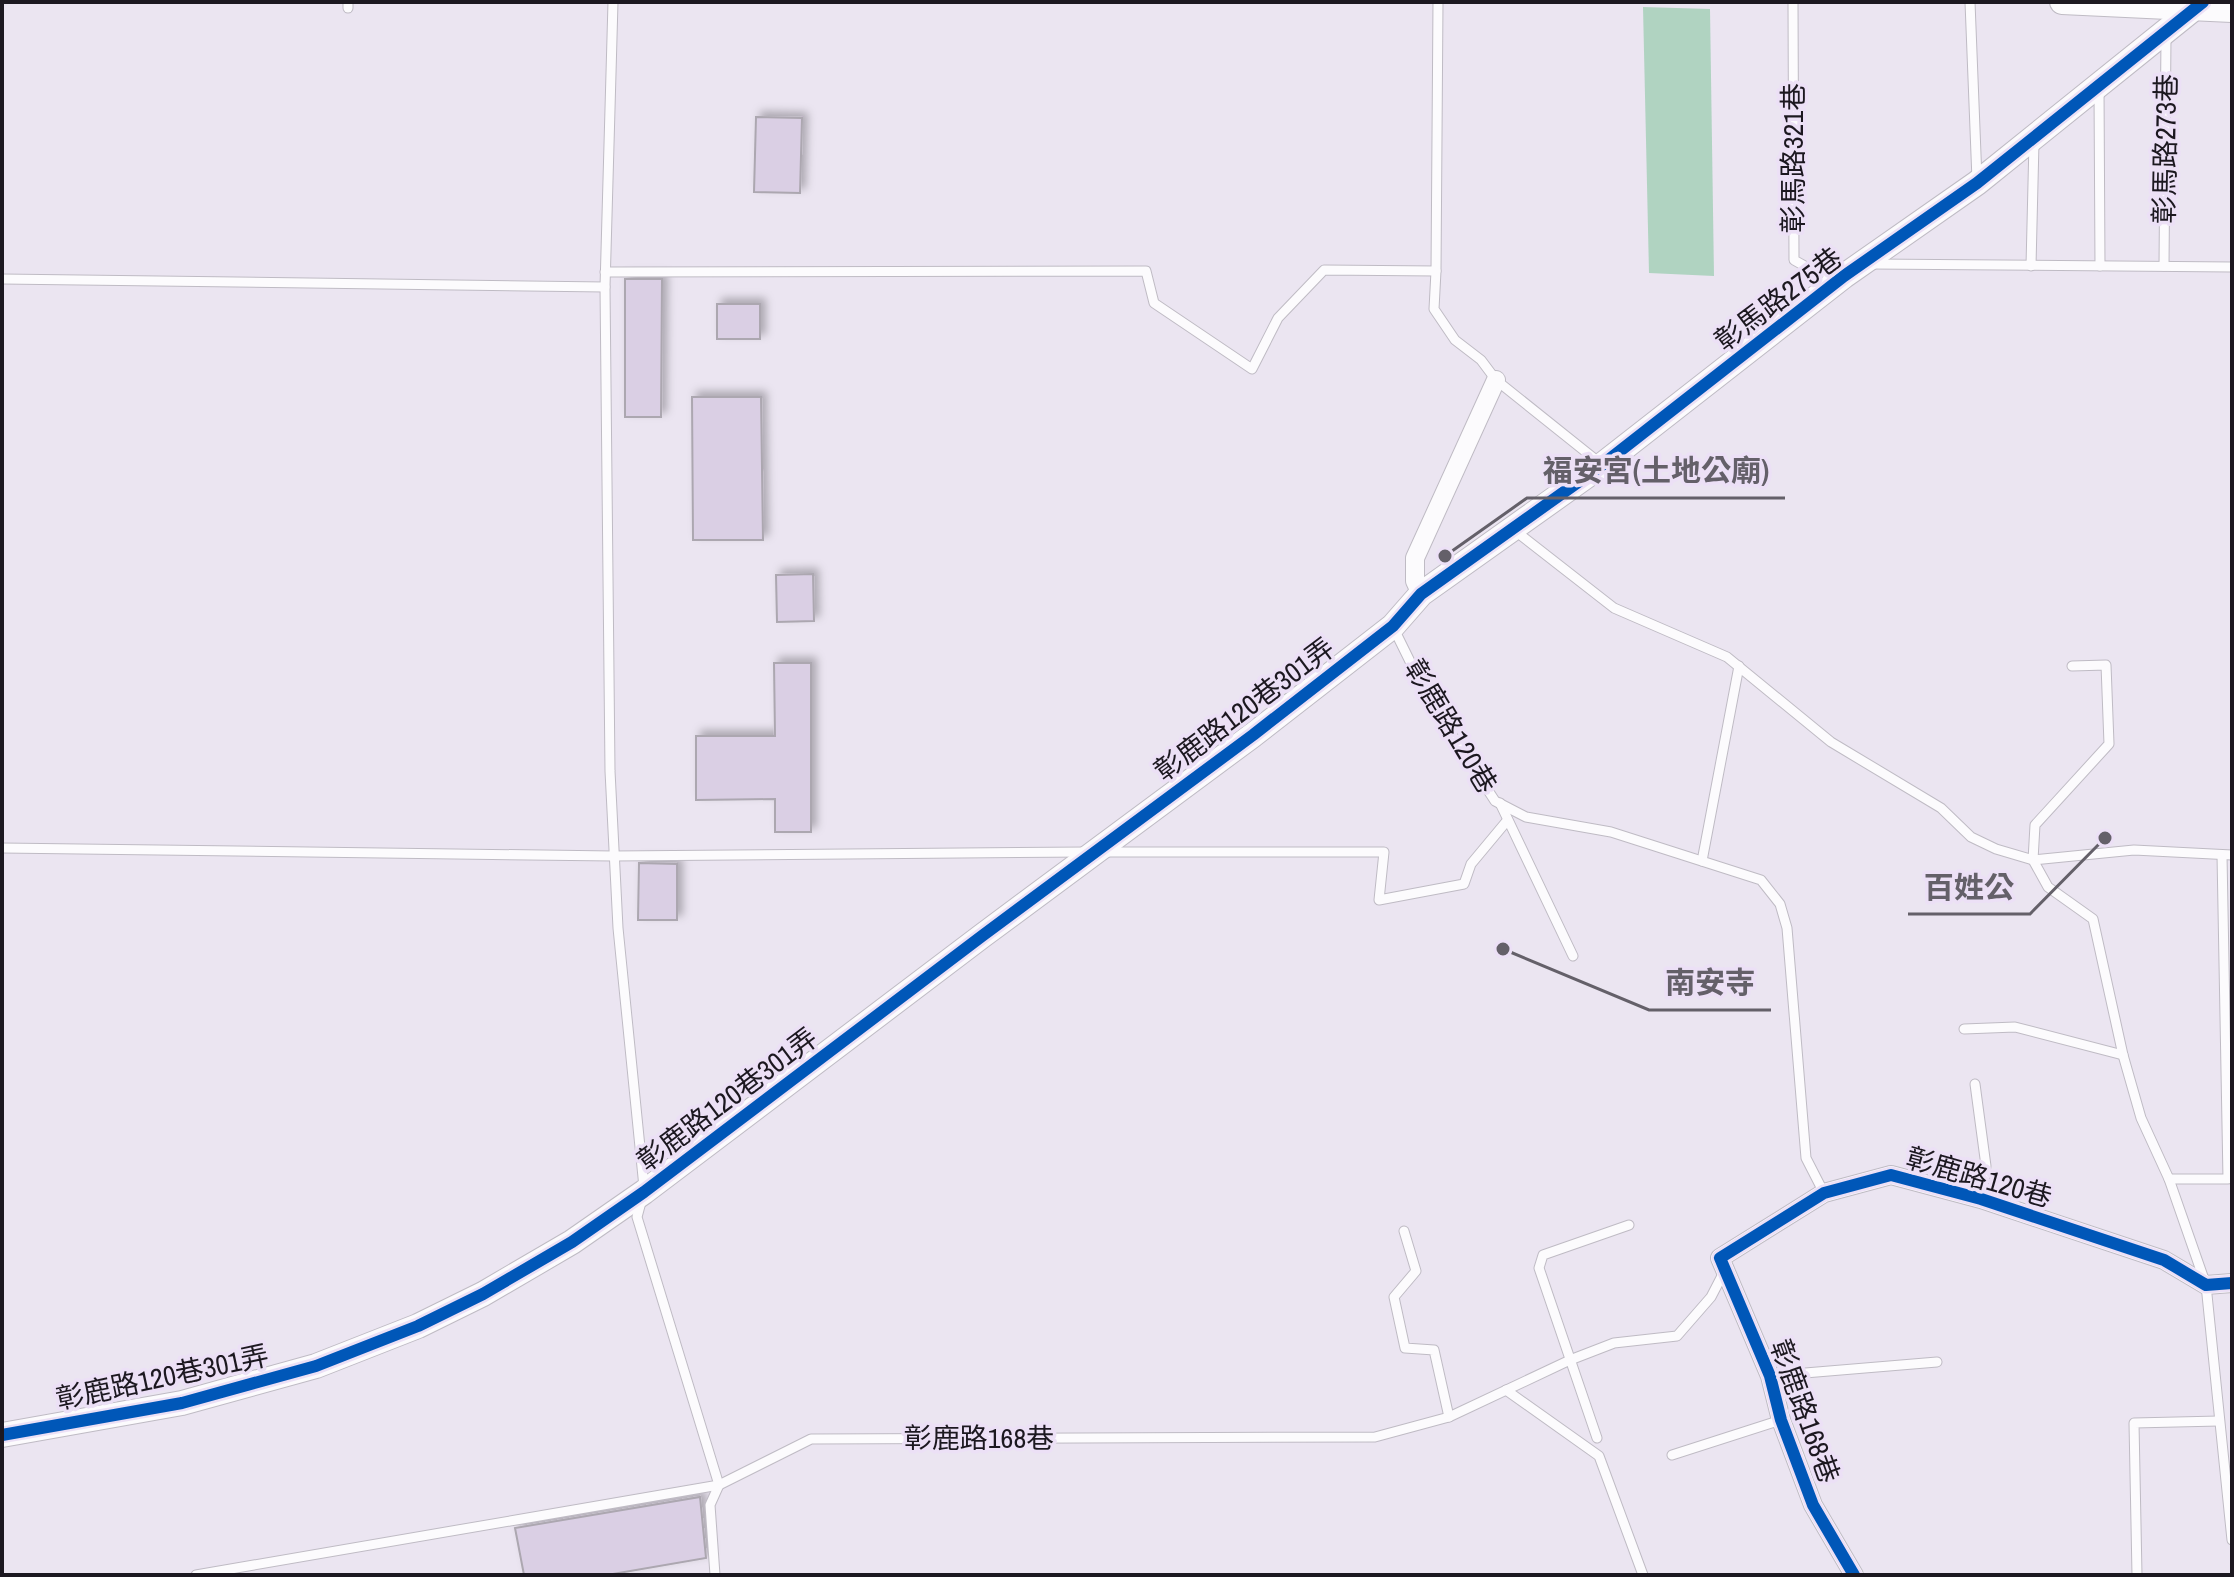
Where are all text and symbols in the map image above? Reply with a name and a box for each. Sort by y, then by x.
street label: 彰馬路273巷 [2145,74,2185,224]
street label: 彰馬路321巷 [1774,83,1812,233]
street label: 彰馬路275巷 [1707,239,1849,359]
callout: 福安宮(土地公廟) [1527,444,1785,498]
text: 福安宮(土地公廟) [1543,450,1769,490]
street label: 彰鹿路120巷301弄 [1146,629,1342,789]
street label: 彰鹿路120巷 [1396,652,1506,800]
callout: 百姓公 [1908,860,2030,914]
text: 百姓公 [1924,867,2014,907]
callout: 南安寺 [1649,956,1771,1010]
text: 南安寺 [1665,962,1755,1002]
street label: 彰鹿路120巷301弄 [629,1019,825,1179]
street label: 彰鹿路120巷 [1902,1138,2056,1216]
street label: 彰鹿路168巷 [1761,1334,1849,1488]
street label: 彰鹿路120巷301弄 [52,1336,272,1418]
street label: 彰鹿路168巷 [904,1419,1054,1457]

